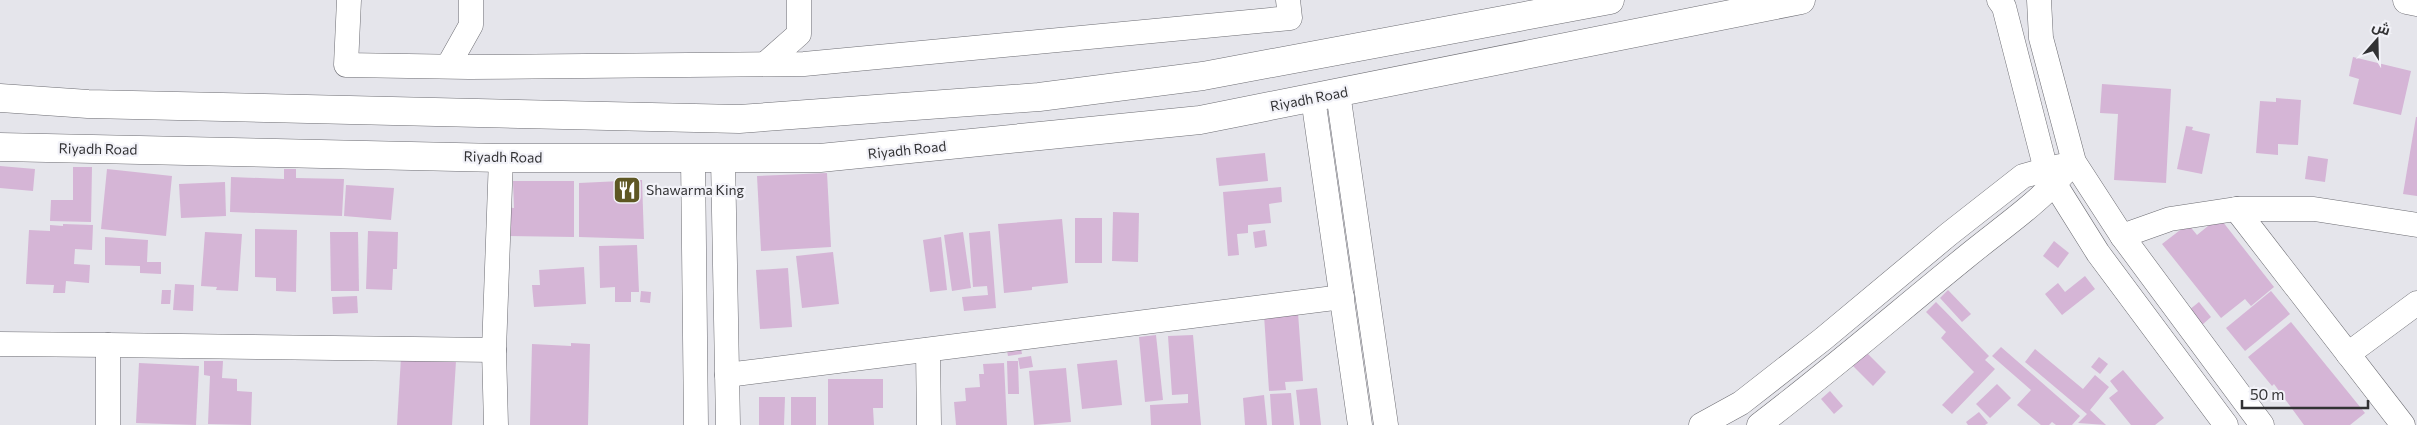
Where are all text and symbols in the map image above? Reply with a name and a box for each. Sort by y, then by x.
north arrow [2352,15,2402,65]
text: ش [2370,16,2393,39]
street label: Riyadh Road [1269,83,1349,114]
street label: Riyadh Road [867,137,947,162]
street label: Riyadh Road [58,139,138,158]
street label: Riyadh Road [463,147,543,166]
restaurant icon: Shawarma King [612,175,642,205]
place label: Shawarma King [646,181,745,198]
scale bar [2242,378,2368,410]
text: 50 m [2250,385,2284,403]

